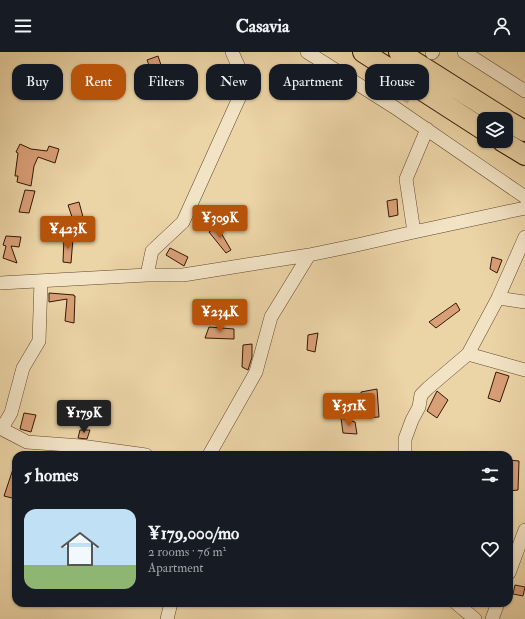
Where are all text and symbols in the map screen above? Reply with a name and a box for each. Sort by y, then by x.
icon: menu [12,15,34,37]
text: Casavia [236,15,289,38]
icon: person [491,15,513,37]
chip: Buy [12,64,63,100]
chip: Rent [71,64,126,100]
chip: Filters [134,64,198,100]
chip: New [206,64,261,100]
chip: Apartment [269,64,357,100]
chip: House [365,64,429,100]
map controls [477,112,513,148]
button: layers [477,112,513,148]
pin: ¥309K [192,205,248,239]
text: ¥309K [201,210,239,226]
pin: ¥423K [40,216,96,250]
text: ¥423K [49,221,87,237]
pin: ¥234K [192,299,248,333]
text: ¥234K [201,304,239,320]
pin: ¥351K [321,393,377,427]
text: ¥351K [332,398,366,414]
pin: ¥179K [56,400,112,434]
text: ¥179K [66,405,102,421]
icon: filters [479,464,501,486]
text: 5 homes [24,465,78,486]
text: ¥179,000/mo [148,523,239,544]
icon: home [56,525,104,573]
icon: heart [479,538,501,560]
text: 2 rooms · 76 m² [148,544,226,560]
text: Apartment [148,560,204,576]

